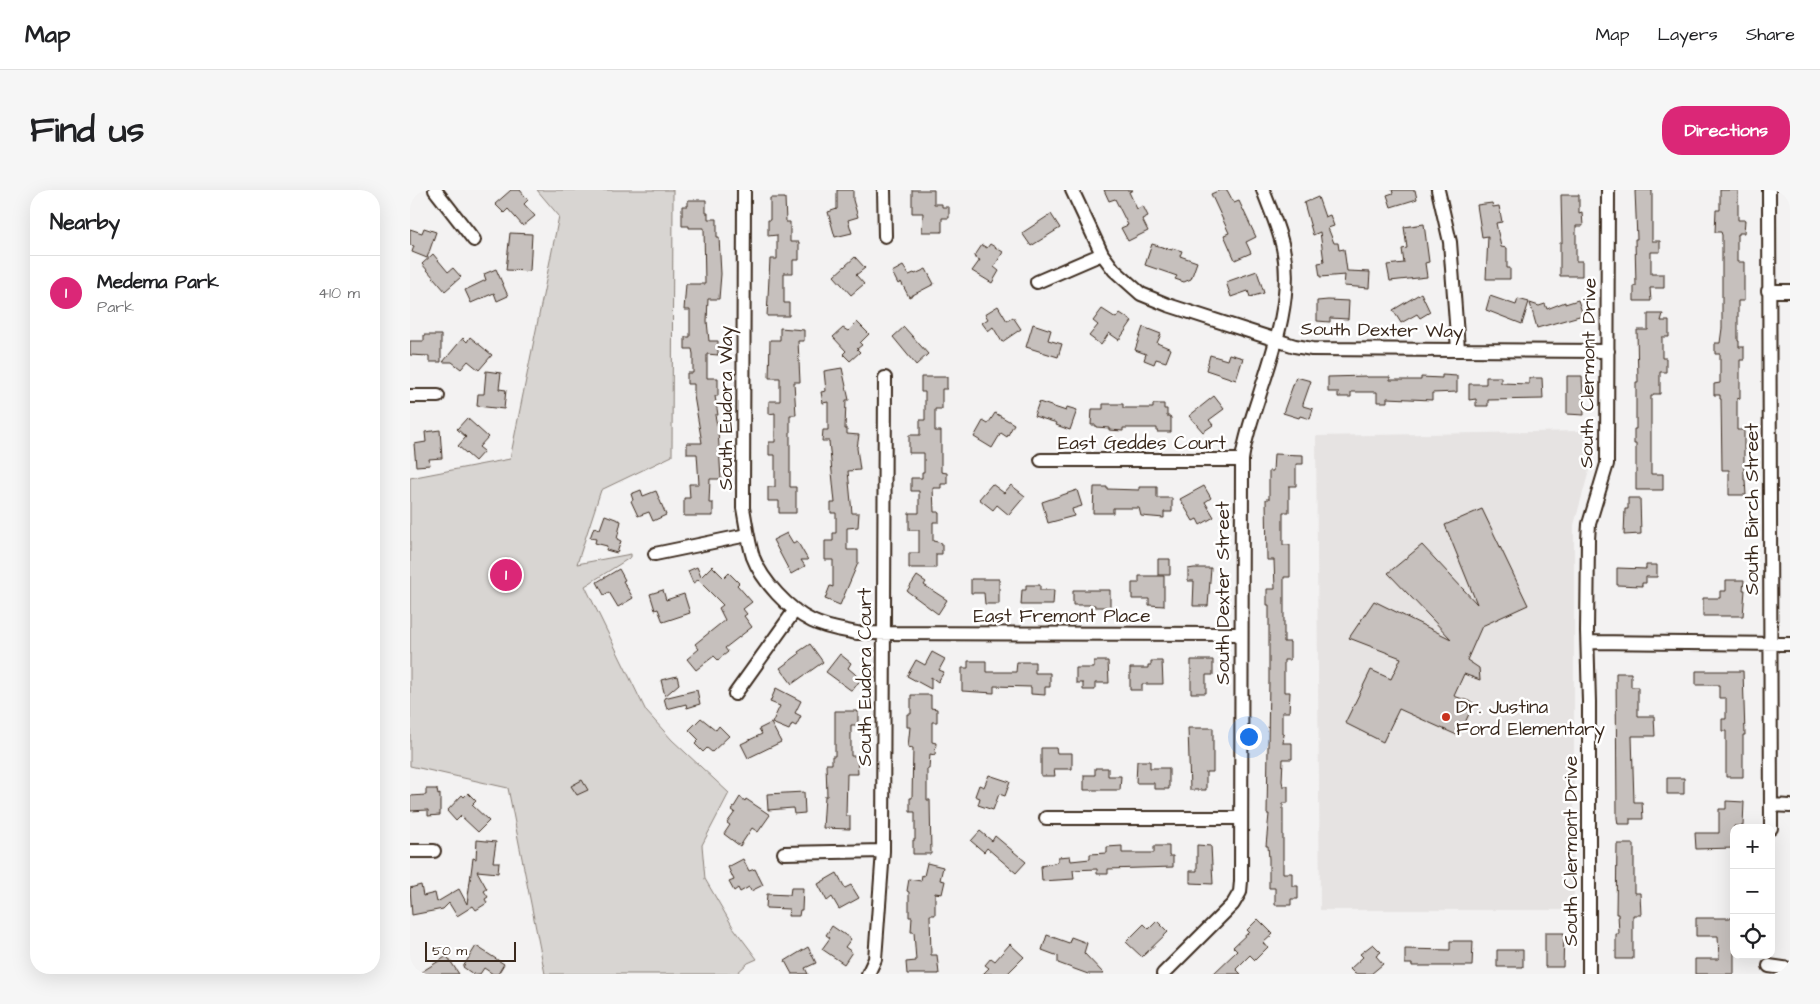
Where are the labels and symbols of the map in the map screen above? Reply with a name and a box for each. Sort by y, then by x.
street label: South Clermont Drive [1573,278,1604,469]
street label: South Dexter Way [1300,316,1464,346]
street label: South Eudora Way [713,325,741,490]
street label: South Birch Street [1739,423,1766,595]
street label: East Geddes Court [1058,430,1226,457]
street label: South Dexter Street [1210,501,1237,685]
pin: 1 [490,556,522,594]
street label: South Eudora Court [852,588,879,766]
street label: East Fremont Place [974,603,1151,630]
place label: Dr. Justina Ford Elementary [1456,694,1606,744]
marker: Dr. Justina Ford Elementary [1440,711,1452,723]
your location [1236,724,1262,750]
street label: South Clermont Drive [1558,756,1585,946]
scale bar [425,939,516,962]

